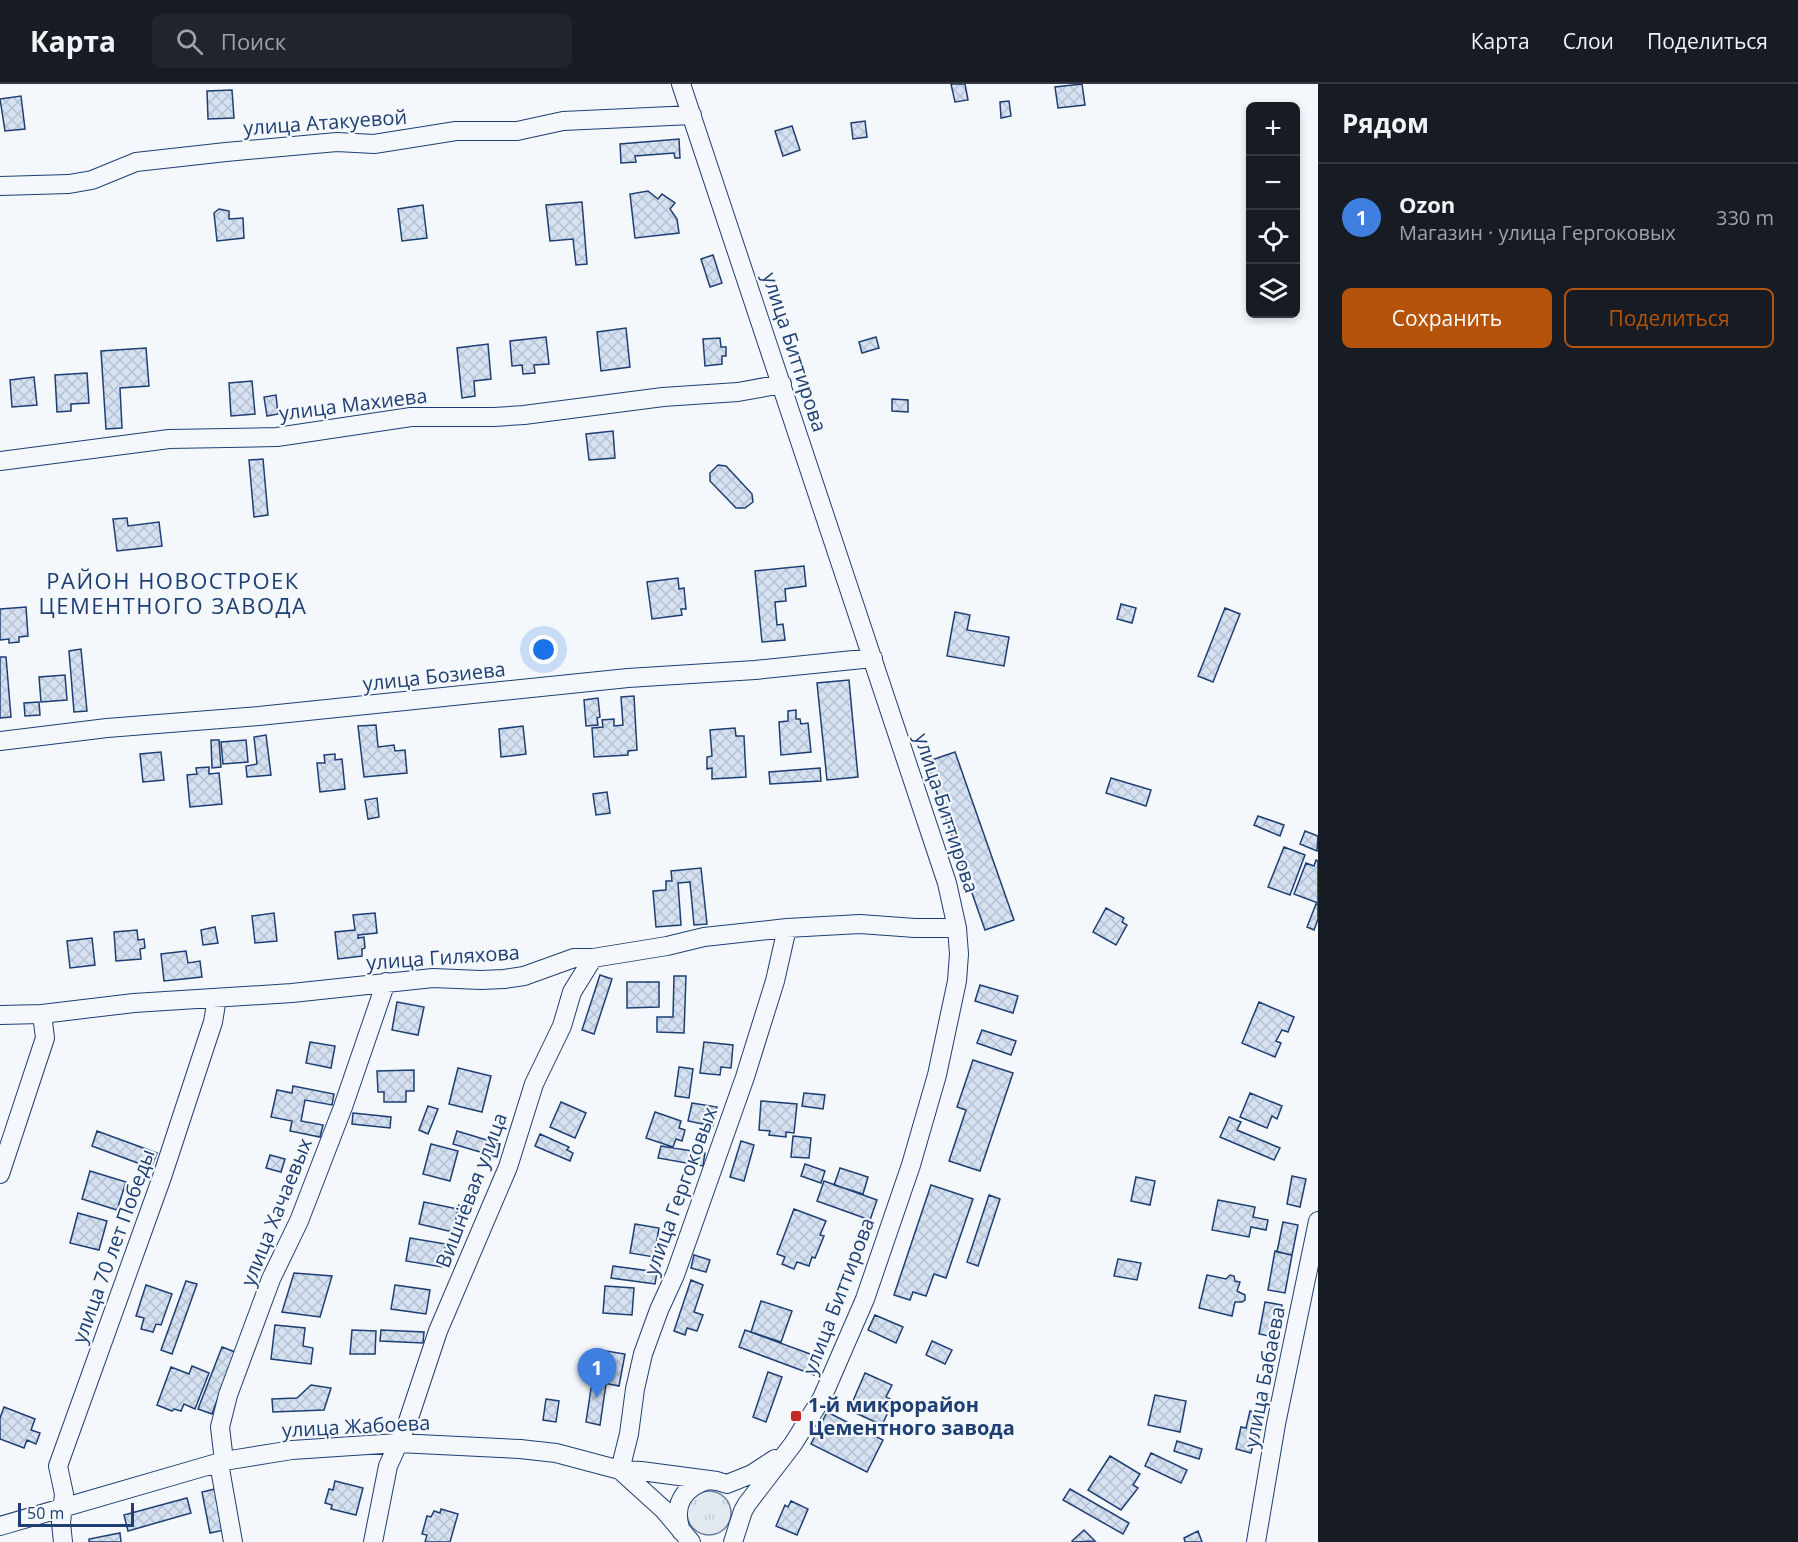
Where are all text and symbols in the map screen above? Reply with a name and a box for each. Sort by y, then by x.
search box [152,14,572,68]
text: Карта [30,22,116,60]
icon: search [173,25,206,58]
text: Поиск [221,26,286,56]
text: Карта [1471,27,1530,55]
text: Слои [1563,27,1614,55]
text: Поделиться [1647,27,1768,55]
map controls [1246,102,1300,318]
button: + [1246,102,1300,156]
street label: улица Атакуевой [242,103,408,141]
text: Рядом [1342,105,1429,141]
button: − [1246,156,1300,210]
text: Ozon [1399,189,1455,219]
text: 1 [1356,204,1367,231]
text: 330 m [1716,204,1774,231]
button: locate [1246,210,1300,264]
text: Магазин · улица Гергоковых [1399,219,1676,246]
button: layers [1246,264,1300,318]
street label: улица Биттирова [756,269,834,435]
button: Сохранить [1342,288,1552,348]
button: Поделиться [1564,288,1774,348]
street label: улица Махиева [277,382,429,426]
district label: РАЙОН НОВОСТРОЕК ЦЕМЕНТНОГО ЗАВОДА [39,565,307,620]
your location [529,635,558,664]
street label: улица Бозиева [361,655,507,697]
street label: улица Биттирова [908,730,986,896]
street label: улица Гиляхова [365,938,521,976]
street label: улица Гергоковых [637,1103,723,1279]
street label: Вишнёвая улица [429,1109,513,1271]
street label: улица Хачаевых [234,1133,318,1290]
street label: улица 70 лет Победы [65,1145,161,1347]
street label: улица Биттирова [796,1213,880,1379]
street label: улица Бабаева [1237,1304,1291,1450]
pin: 1 [578,1348,616,1398]
place label: 1-й микрорайон Цементного завода [808,1391,1015,1441]
street label: улица Жабоева [281,1409,431,1443]
marker: 1-й микрорайон Цементного завода [789,1409,803,1423]
scale bar [18,1500,134,1528]
text: 50 m [27,1502,64,1524]

